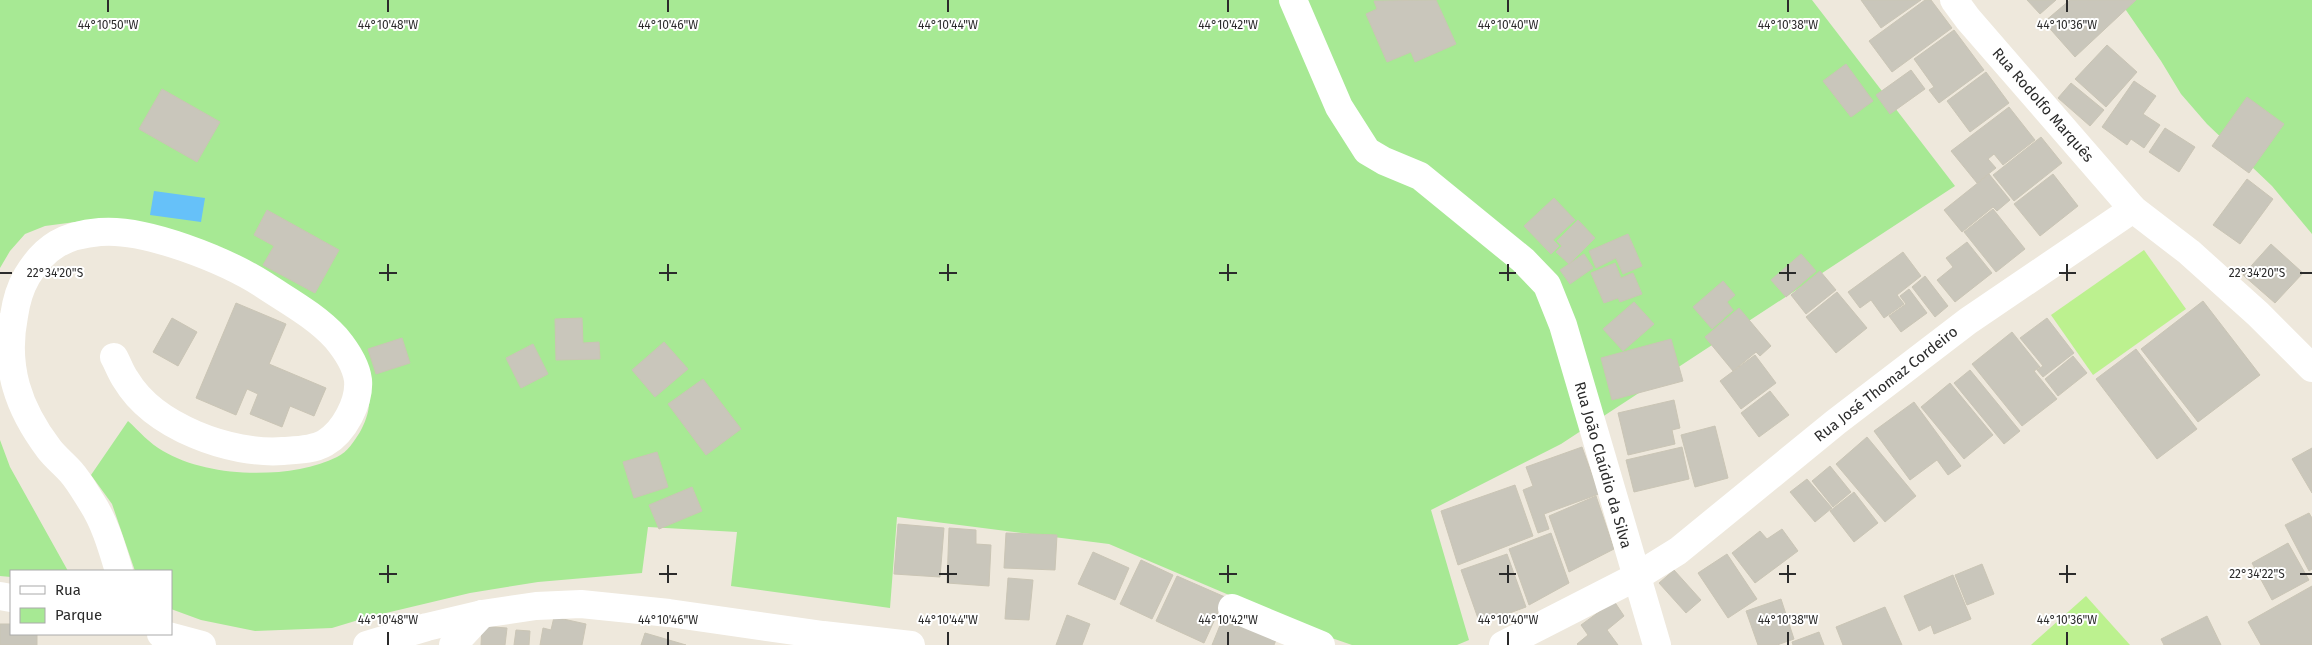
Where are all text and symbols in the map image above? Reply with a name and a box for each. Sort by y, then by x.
text: 44°10'50"W [78,18,138,32]
text: 44°10'48"W [358,18,418,32]
text: 44°10'46"W [638,18,698,32]
text: 44°10'44"W [918,18,978,32]
text: 44°10'42"W [1198,18,1258,32]
text: 44°10'40"W [1478,18,1538,32]
text: 44°10'38"W [1758,18,1818,32]
text: 44°10'36"W [2037,18,2097,32]
street label: Rua Rodolfo Marquês [1989,44,2097,166]
text: 22°34'20"S [27,266,84,280]
text: 22°34'20"S [2229,266,2286,280]
street label: Rua José Thomaz Cordeiro [1811,322,1961,446]
street label: Rua João Claúdio da Silva [1571,380,1635,550]
text: 22°34'22"S [2229,567,2285,581]
legend [10,570,172,635]
text: Rua [55,581,81,599]
text: Parque [55,606,102,624]
text: 44°10'48"W [358,613,418,627]
text: 44°10'46"W [638,613,698,627]
text: 44°10'44"W [918,613,978,627]
text: 44°10'42"W [1198,613,1258,627]
text: 44°10'40"W [1478,613,1538,627]
text: 44°10'38"W [1758,613,1818,627]
text: 44°10'36"W [2037,613,2097,627]

